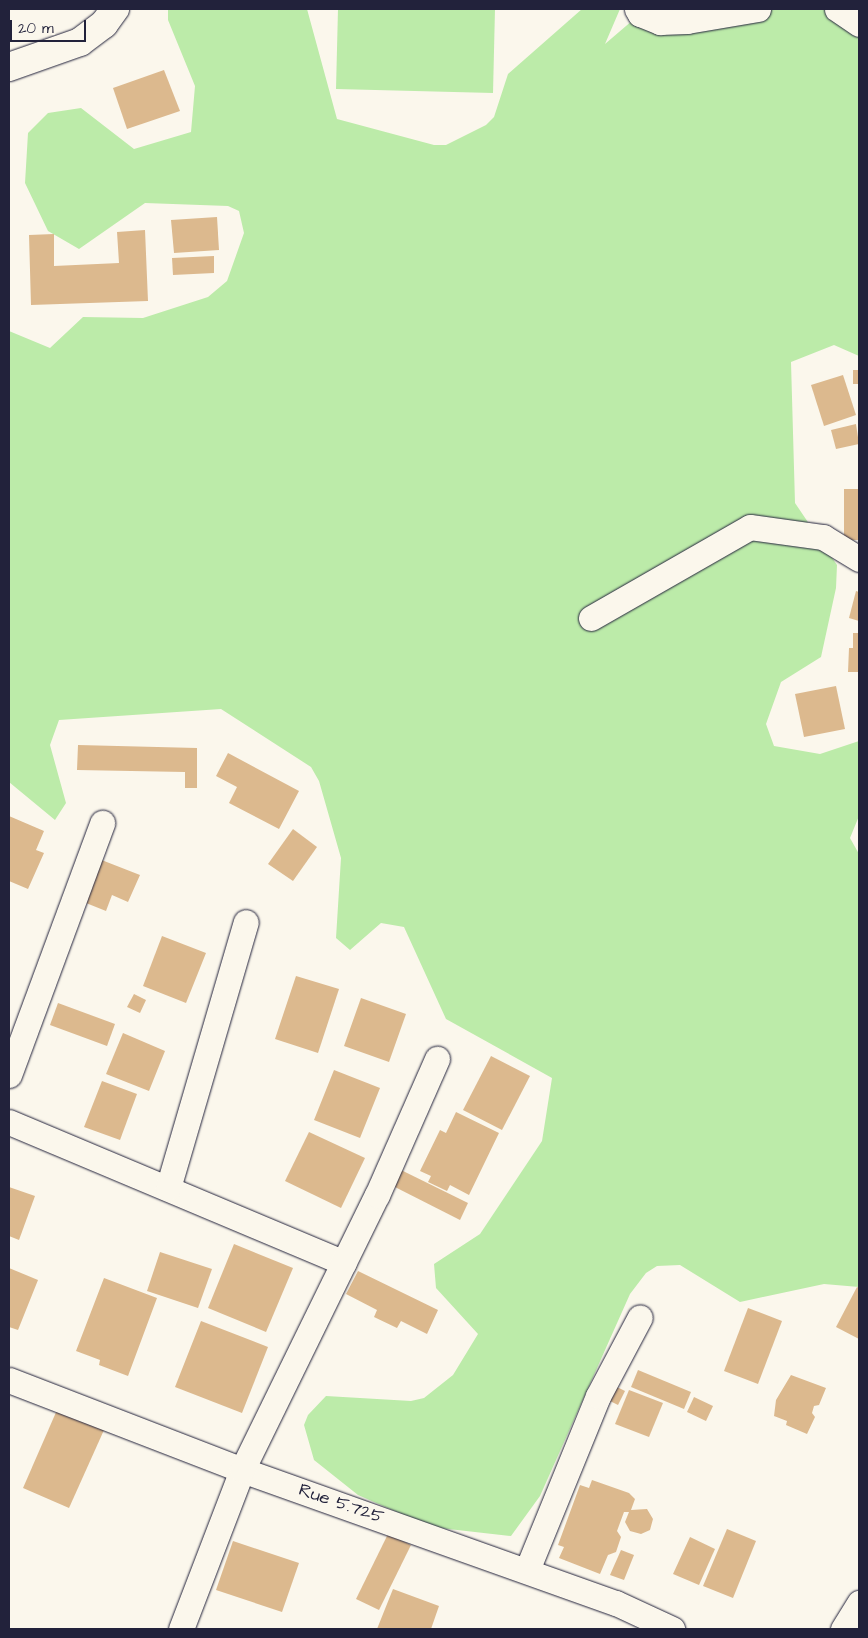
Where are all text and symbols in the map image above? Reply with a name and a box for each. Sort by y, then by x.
scale bar [12,10,89,42]
text: 20 m [18,18,54,39]
street label: Rue 5.725 [296,1479,386,1529]

